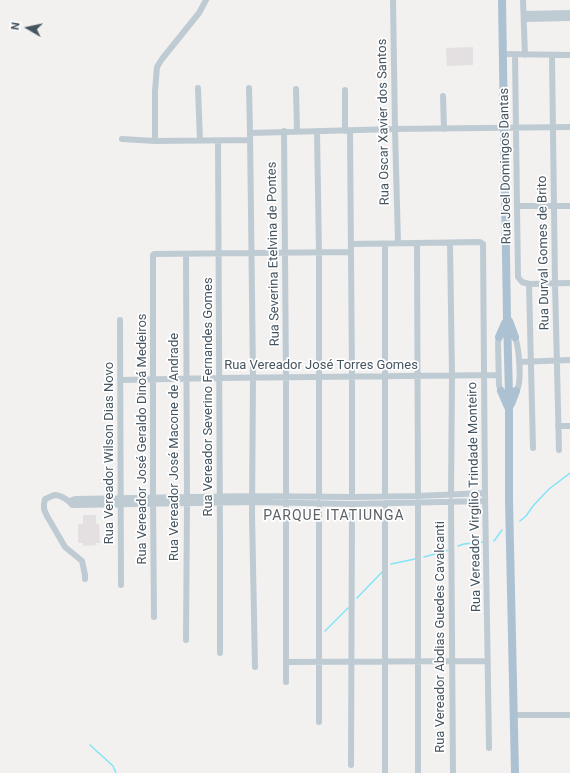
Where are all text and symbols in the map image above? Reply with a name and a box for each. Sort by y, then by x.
north arrow [8,8,48,48]
text: N [9,21,23,31]
street label: Rua Oscar Xavier dos Santos [375,39,393,205]
street label: Rua Joel Domingos Dantas [497,88,515,244]
street label: Rua Severina Etelvina de Pontes [265,161,283,347]
street label: Rua Durval Gomes de Brito [535,176,553,330]
street label: Rua Vereador Severino Fernandes Gomes [201,277,217,517]
street label: Rua Vereador José Geraldo Dinoá Medeiros [135,313,151,565]
street label: Rua Vereador José Macone de Andrade [167,333,183,561]
street label: Rua Vereador José Torres Gomes [224,358,418,374]
street label: Rua Vereador Wilson Dias Novo [102,362,118,544]
street label: Rua Vereador Virgílio Trindade Monteiro [465,382,485,612]
district label: PARQUE ITATIUNGA [263,508,405,524]
street label: Rua Vereador Abdias Guedes Cavalcanti [433,521,449,753]

